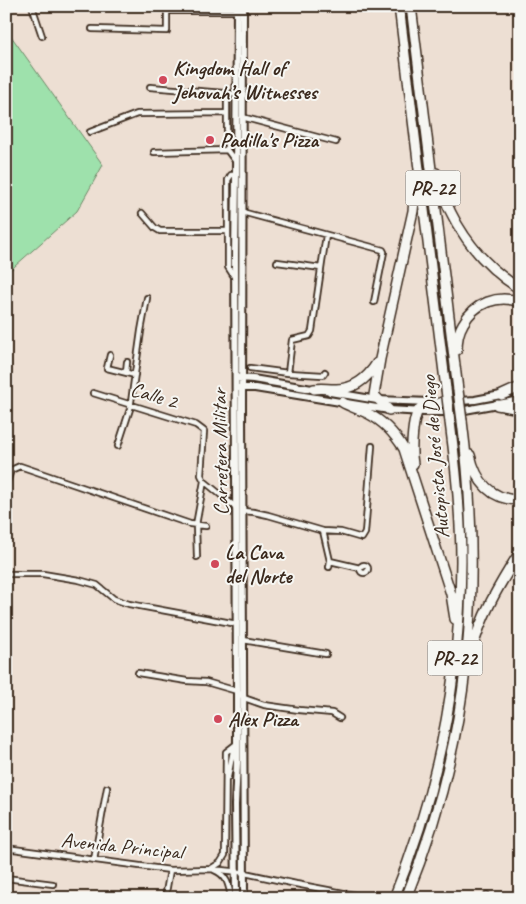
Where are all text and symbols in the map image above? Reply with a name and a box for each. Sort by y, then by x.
place label: Kingdom Hall of Jehovah’s Witnesses [171,55,319,105]
marker: Kingdom Hall of Jehovah’s Witnesses [157,74,169,86]
place label: Padilla's Pizza [220,127,319,153]
marker: Padilla's Pizza [204,134,216,146]
road number: PR-22 [406,170,460,206]
street label: Autopista José de Diego [415,373,455,540]
street label: Calle 2 [127,376,182,415]
street label: Carretera Militar [206,386,234,516]
place label: La Cava del Norte [225,539,293,589]
marker: La Cava del Norte [209,558,221,570]
road number: PR-22 [428,640,482,676]
place label: Alex Pizza [228,706,300,732]
marker: Alex Pizza [212,713,224,725]
street label: Avenida Principal [60,827,188,866]

